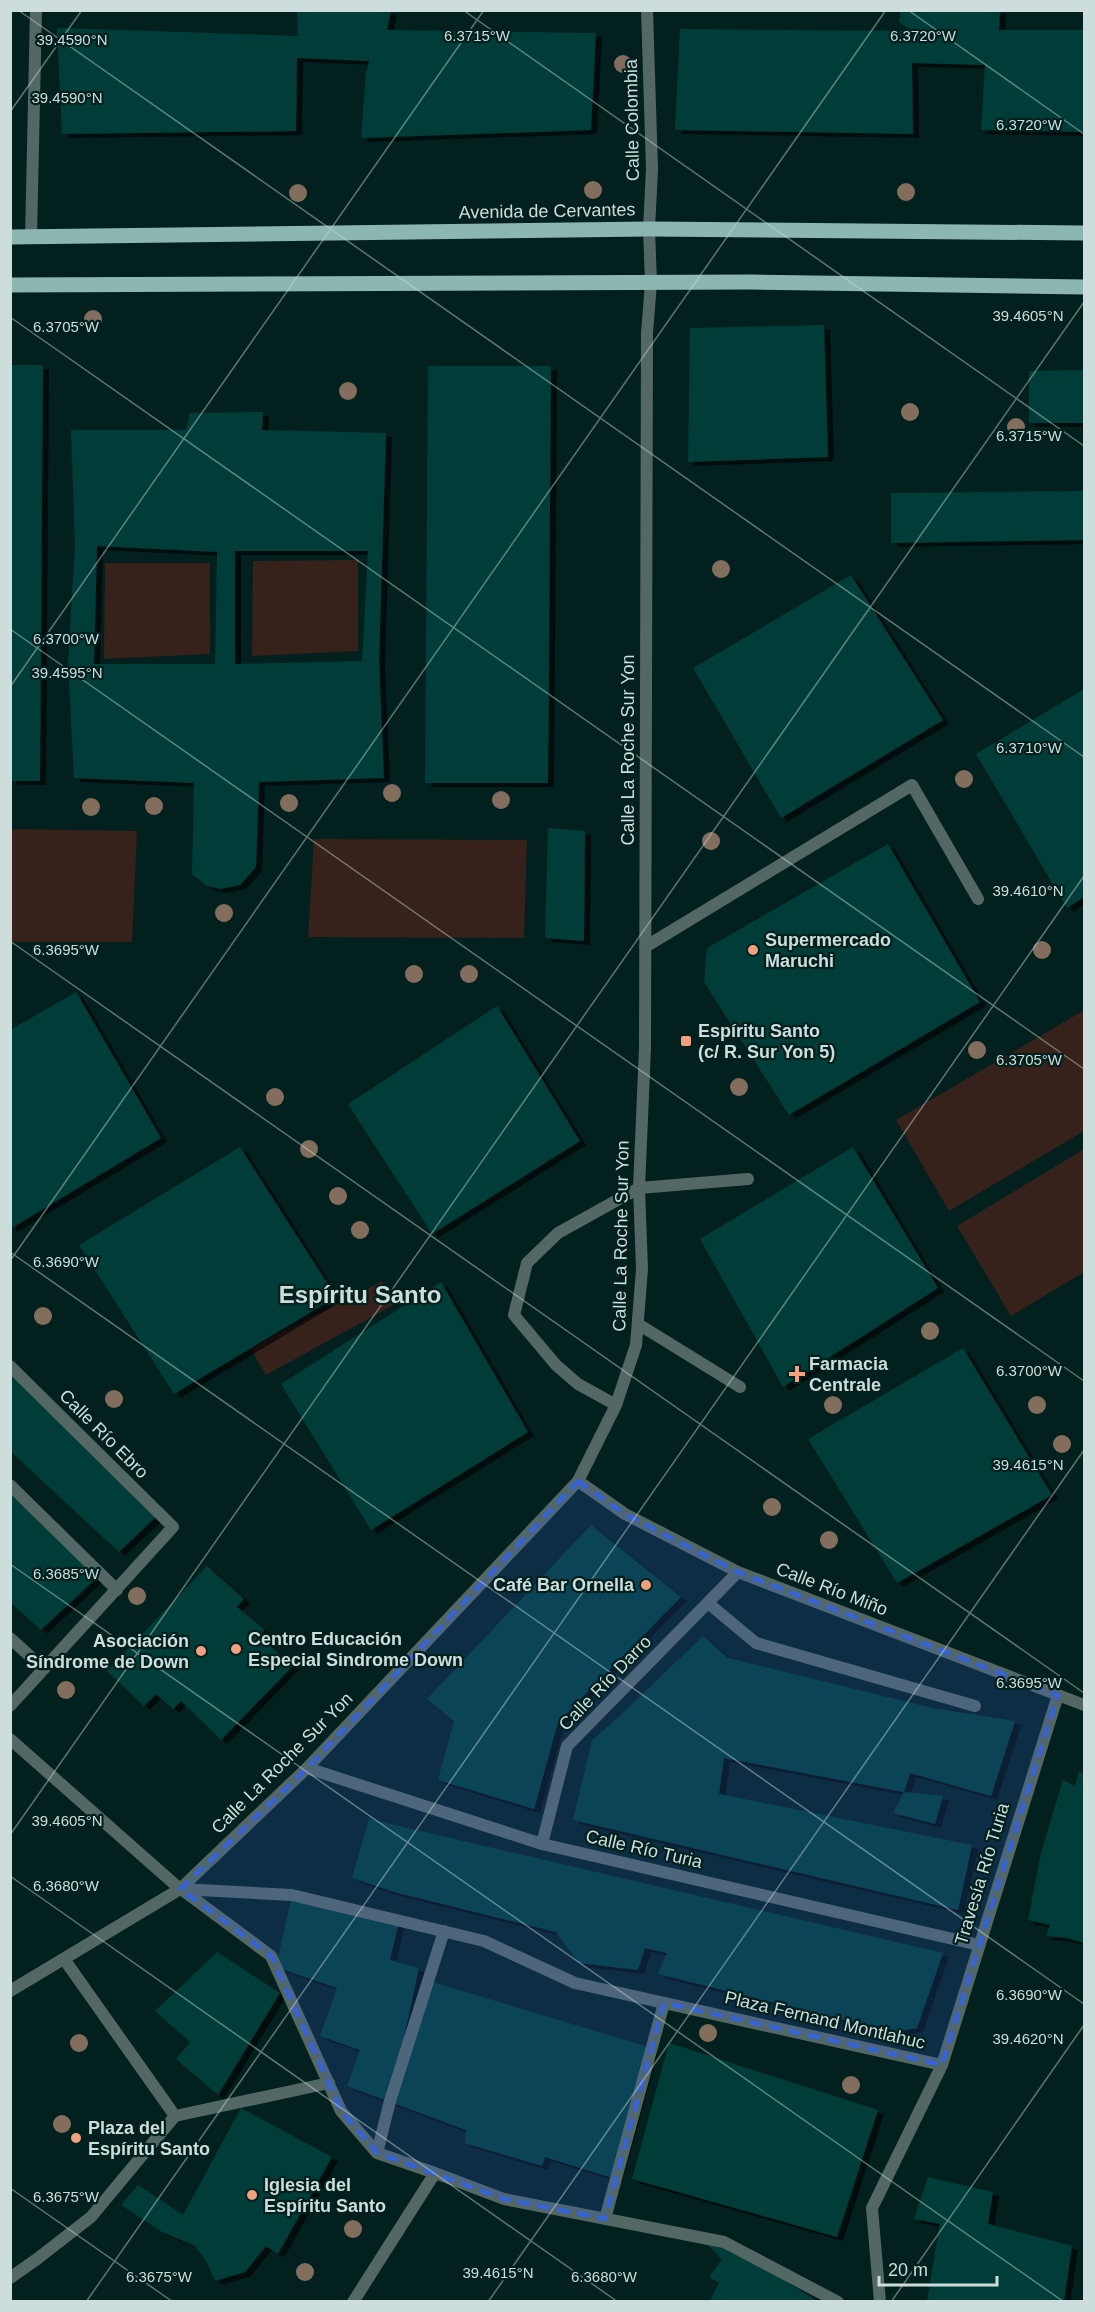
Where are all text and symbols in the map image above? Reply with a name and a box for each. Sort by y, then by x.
text: 6.3715°W [444,27,511,44]
text: 6.3720°W [890,27,957,44]
text: 39.4590°N [36,31,108,48]
street label: Calle Colombia [621,58,643,181]
text: 39.4590°N [31,89,103,106]
text: 6.3720°W [996,116,1063,133]
street label: Avenida de Cervantes [458,199,636,223]
text: 39.4605°N [992,307,1064,324]
text: 6.3705°W [33,318,100,335]
text: 6.3715°W [996,427,1063,444]
text: 6.3700°W [33,630,100,647]
street label: Calle La Roche Sur Yon [618,654,638,846]
text: 39.4595°N [31,664,103,681]
text: 6.3710°W [996,739,1063,756]
text: 39.4610°N [992,882,1064,899]
place label: Supermercado Maruchi [765,930,891,971]
text: 6.3695°W [33,941,100,958]
marker: Supermercado Maruchi [746,943,760,957]
place label: Espíritu Santo (c/ R. Sur Yon 5) [698,1021,835,1062]
marker: Espíritu Santo (c/ R. Sur Yon 5) [679,1034,693,1048]
text: 6.3705°W [996,1051,1063,1068]
street label: Calle La Roche Sur Yon [609,1140,633,1332]
text: 6.3690°W [33,1253,100,1270]
district label: Espíritu Santo [279,1281,441,1308]
place label: Farmacia Centrale [809,1354,889,1395]
text: 6.3700°W [996,1362,1063,1379]
marker: Farmacia Centrale [790,1367,804,1381]
street label: Calle Río Ebro [56,1386,152,1482]
text: 39.4615°N [992,1456,1064,1473]
street label: Calle Río Miño [773,1559,891,1619]
text: 6.3685°W [33,1565,100,1582]
place label: Café Bar Ornella [493,1575,635,1595]
marker: Café Bar Ornella [639,1578,653,1592]
place label: Centro Educación Especial Sindrome Down [248,1629,463,1670]
place label: Asociación Síndrome de Down [26,1631,189,1672]
street label: Calle Río Darro [555,1631,655,1735]
marker: Centro Educación Especial Sindrome Down [229,1642,243,1656]
marker: Asociación Síndrome de Down [194,1644,208,1658]
text: 6.3695°W [996,1674,1063,1691]
street label: Calle La Roche Sur Yon [207,1688,357,1838]
street label: Travesía Río Turia [951,1800,1013,1947]
text: 39.4605°N [31,1812,103,1829]
street label: Calle Río Turia [584,1826,705,1872]
text: 6.3680°W [33,1877,100,1894]
text: 6.3690°W [996,1986,1063,2003]
street label: Plaza Fernand Montlahuc [723,1987,927,2053]
text: 39.4620°N [992,2030,1064,2047]
place label: Plaza del Espíritu Santo [88,2118,210,2159]
marker: Plaza del Espíritu Santo [69,2131,83,2145]
place label: Iglesia del Espíritu Santo [264,2175,386,2216]
text: 6.3675°W [33,2188,100,2205]
marker: Iglesia del Espíritu Santo [245,2188,259,2202]
scale bar [879,2249,998,2287]
text: 20 m [888,2260,928,2280]
text: 39.4615°N [462,2264,534,2281]
text: 6.3675°W [126,2268,193,2285]
text: 6.3680°W [571,2268,638,2285]

